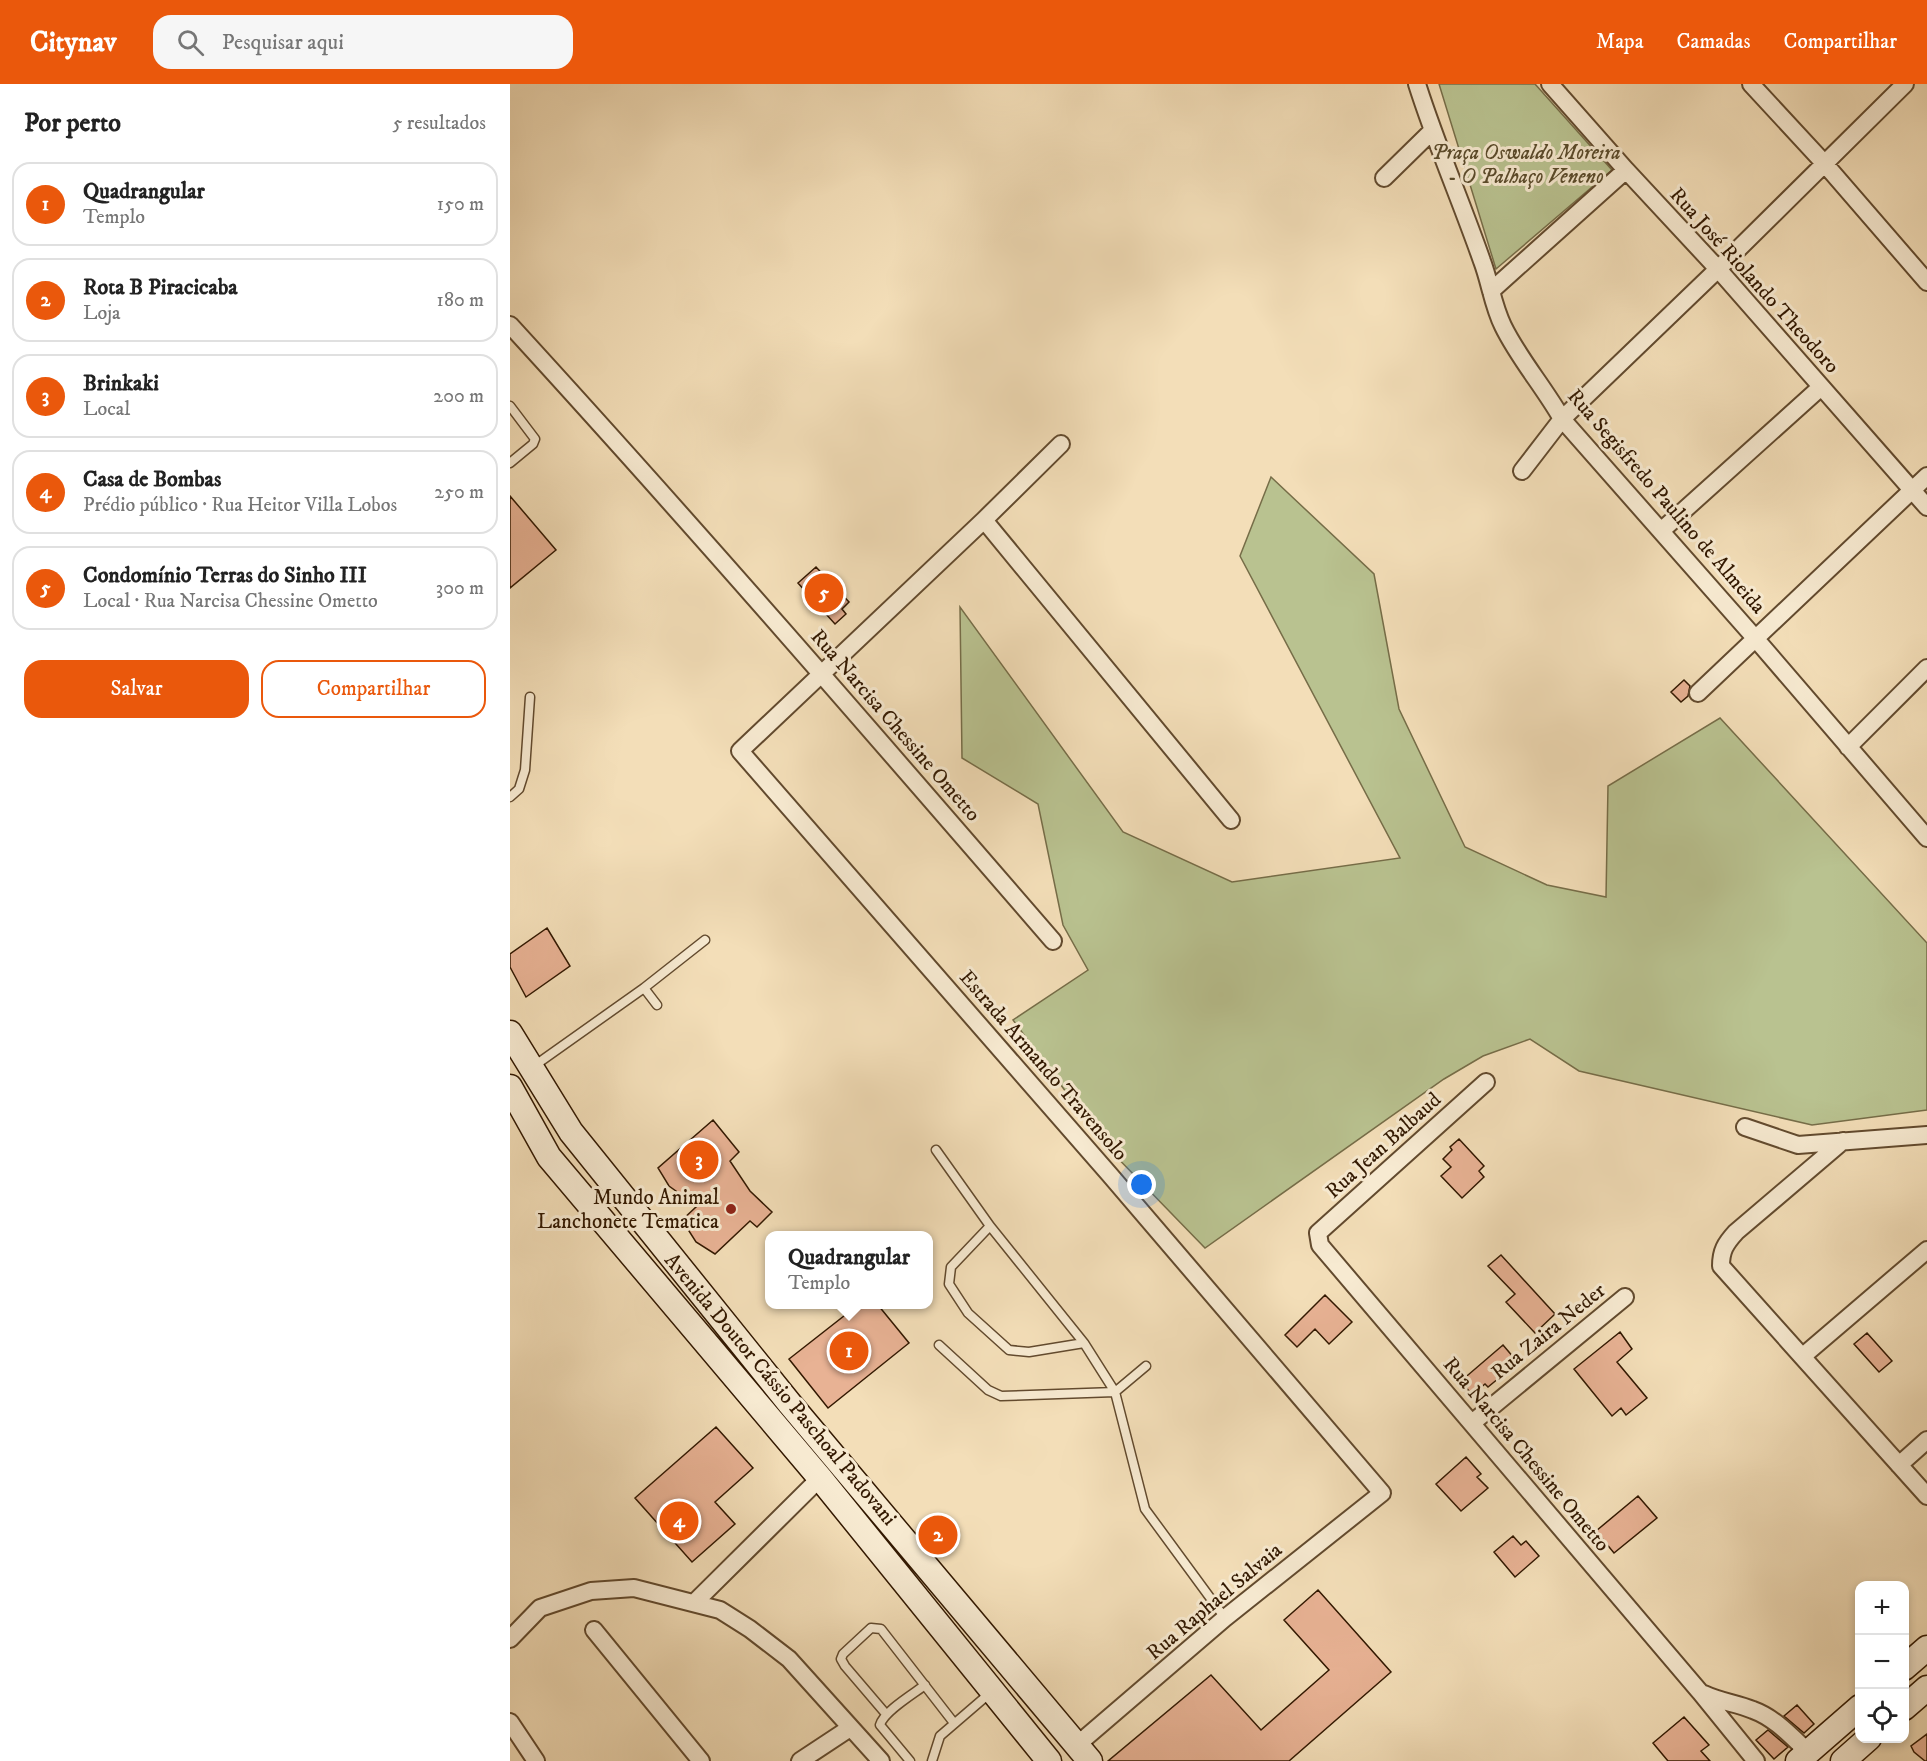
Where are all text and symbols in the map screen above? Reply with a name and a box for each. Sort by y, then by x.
search box [153,15,573,69]
text: Citynav [30,25,117,60]
icon: search [174,26,207,59]
text: Pesquisar aqui [222,29,344,56]
text: Mapa [1596,29,1644,55]
text: Camadas [1677,29,1751,55]
text: Compartilhar [1784,29,1897,55]
text: Por perto [24,107,121,140]
text: 5 resultados [392,111,486,136]
park label: Praça Oswaldo Moreira - O Palhaço Veneno [1431,140,1621,190]
text: Quadrangular [83,178,205,205]
street label: Rua José Riolando Theodoro [1664,182,1845,379]
text: 1 [42,192,49,217]
text: 150 m [437,192,484,217]
text: Templo [83,205,145,230]
text: Rota B Piracicaba [83,274,238,301]
text: 2 [41,288,50,313]
text: 180 m [437,288,484,313]
text: Loja [83,301,120,326]
text: Brinkaki [83,370,159,397]
text: 3 [42,384,49,409]
text: 200 m [433,384,484,409]
street label: Rua Segisfredo Paulino de Almeida [1561,384,1771,619]
text: Local [83,397,130,422]
text: Casa de Bombas [83,466,221,493]
text: 4 [40,480,51,505]
text: 250 m [434,480,484,505]
text: Prédio público · Rua Heitor Villa Lobos [83,493,397,518]
text: Condomínio Terras do Sinho III [83,562,367,589]
pin: 5 [804,570,844,616]
text: 5 [41,576,50,601]
text: 300 m [436,576,484,601]
text: Local · Rua Narcisa Chessine Ometto [83,589,378,614]
street label: Rua Narcisa Chessine Ometto [805,624,986,827]
button: Salvar [24,660,249,718]
button: Compartilhar [261,660,486,718]
street label: Estrada Armando Travensolo [953,965,1133,1166]
street label: Rua Jean Balbaud [1321,1087,1447,1204]
pin: 3 [680,1138,718,1182]
your location [1127,1170,1156,1199]
place label: Mundo Animal Lanchonete Tematica [537,1185,720,1235]
marker: Mundo Animal Lanchonete Tematica [724,1202,738,1216]
popup [765,1231,933,1309]
text: Quadrangular [788,1244,910,1271]
street label: Avenida Doutor Cássio Paschoal Padovani [659,1248,902,1531]
text: Templo [788,1271,850,1296]
street label: Rua Zaira Neder [1486,1278,1611,1386]
pin: 1 [830,1328,868,1374]
street label: Rua Narcisa Chessine Ometto [1437,1352,1615,1557]
pin: 4 [660,1498,698,1544]
pin: 2 [918,1512,958,1558]
street label: Rua Raphael Salvaia [1142,1537,1288,1666]
map controls [1855,1581,1909,1743]
button: + [1855,1581,1909,1635]
button: − [1855,1635,1909,1689]
button: locate [1855,1689,1909,1743]

